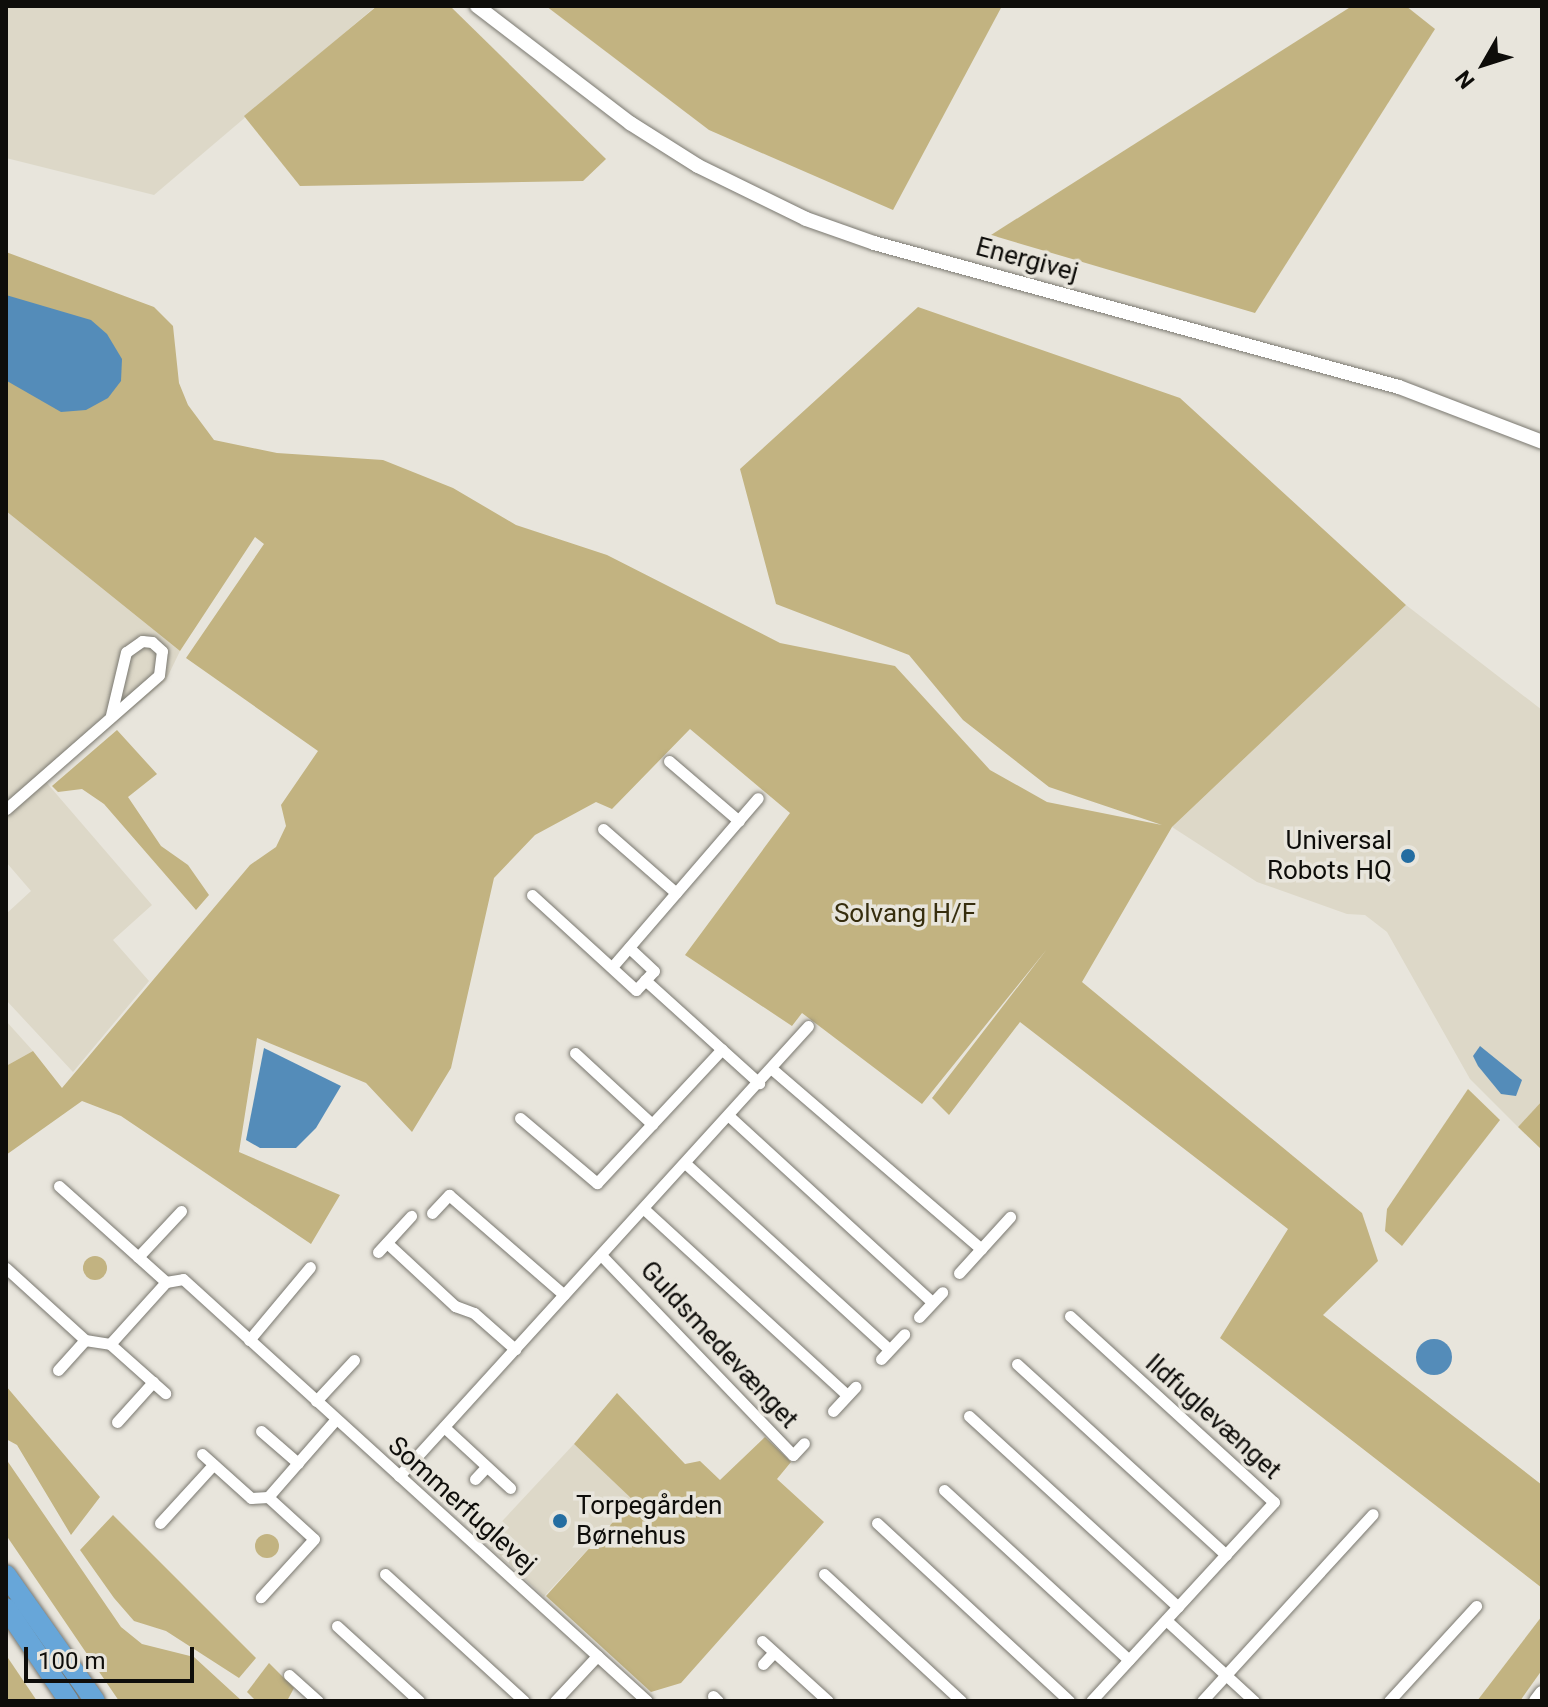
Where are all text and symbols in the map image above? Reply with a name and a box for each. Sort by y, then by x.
north arrow [1444,24,1524,104]
text: N [1450,66,1480,93]
street label: Energivej [972,231,1082,289]
place label: Universal Robots HQ [1267,825,1392,886]
marker: Universal Robots HQ [1399,847,1417,865]
park label: Solvang H/F [834,898,976,930]
street label: Guldsmedevænget [634,1255,804,1435]
street label: Ildfuglevænget [1139,1348,1287,1486]
street label: Sommerfuglevej [381,1430,543,1580]
place label: Torpegården Børnehus [576,1490,722,1552]
marker: Torpegården Børnehus [551,1512,569,1530]
scale bar [28,1631,198,1681]
text: 100 m [38,1647,105,1675]

